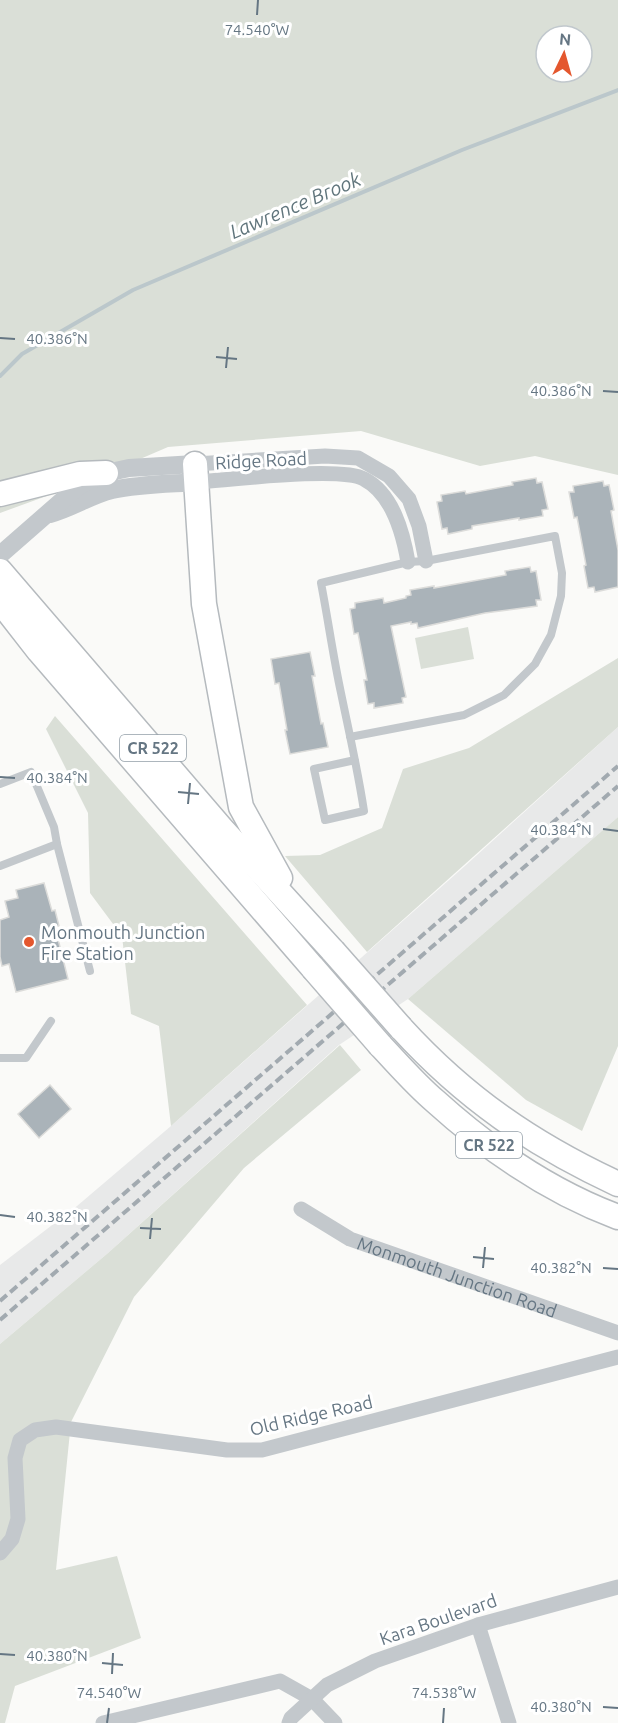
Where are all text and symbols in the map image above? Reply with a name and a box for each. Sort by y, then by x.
text: 74.540°W [225,21,289,38]
north arrow [534,24,594,84]
text: N [559,30,572,49]
water label: Lawrence Brook [226,167,365,243]
text: 40.386°N [26,330,88,347]
text: 40.386°N [530,382,592,399]
street label: Ridge Road [215,448,307,472]
road number: CR 522 [120,735,186,761]
text: 40.384°N [26,769,88,786]
text: 40.384°N [530,821,592,838]
place label: Monmouth Junction Fire Station [41,922,205,963]
marker: Monmouth Junction Fire Station [22,935,36,949]
road number: CR 522 [456,1132,522,1158]
text: 40.382°N [26,1208,88,1225]
street label: Monmouth Junction Road [355,1232,560,1321]
text: 40.382°N [530,1259,592,1276]
street label: Old Ridge Road [248,1391,374,1439]
street label: Kara Boulevard [377,1590,499,1648]
text: 40.380°N [26,1647,88,1664]
text: 74.540°W [77,1684,141,1701]
text: 74.538°W [412,1684,476,1701]
text: 40.380°N [530,1698,592,1715]

